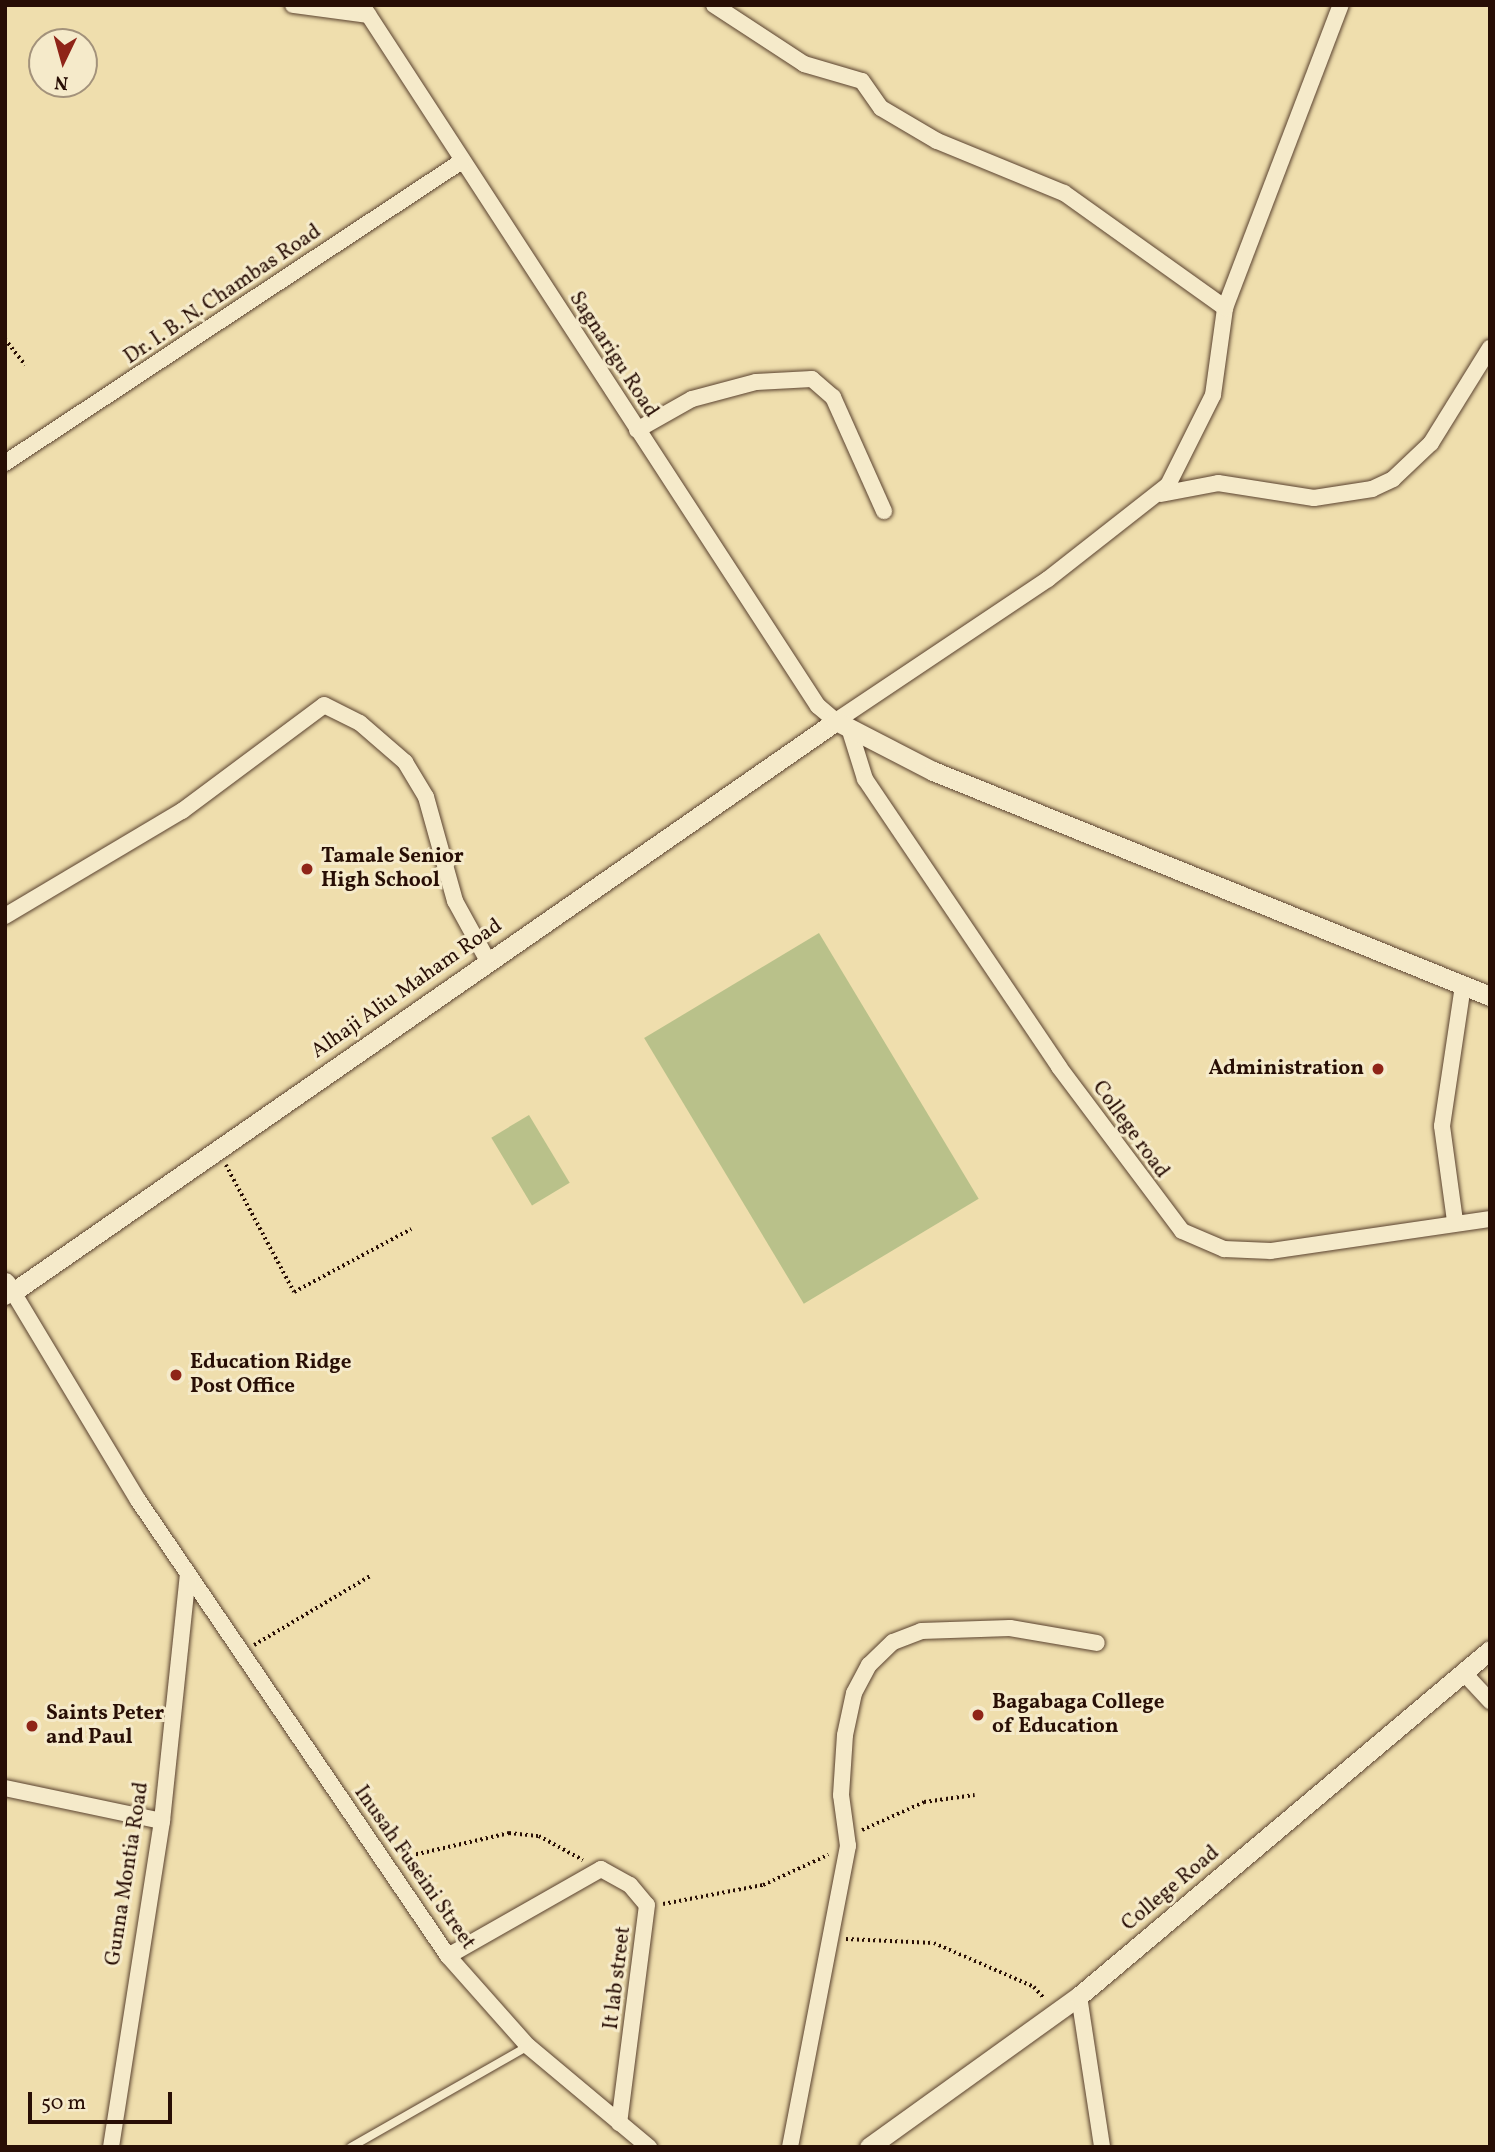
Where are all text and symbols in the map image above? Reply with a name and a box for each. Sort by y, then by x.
north arrow [28,28,98,98]
text: N [53,68,69,95]
street label: Dr. I. B. N. Chambas Road [120,220,326,370]
street label: Sagnarigu Road [563,287,663,423]
place label: Tamale Senior High School [321,844,464,894]
marker: Tamale Senior High School [299,861,315,877]
street label: Alhaji Aliu Maham Road [307,914,507,1064]
place label: Administration [1209,1056,1364,1082]
marker: Administration [1370,1061,1386,1077]
street label: College road [1086,1076,1174,1184]
place label: Education Ridge Post Office [190,1350,352,1400]
marker: Education Ridge Post Office [168,1367,184,1383]
place label: Bagabaga College of Education [992,1690,1164,1740]
place label: Saints Peter and Paul [46,1701,164,1751]
marker: Bagabaga College of Education [970,1707,986,1723]
marker: Saints Peter and Paul [24,1718,40,1734]
street label: Gunna Montia Road [101,1780,155,1968]
street label: Inusah Fuseini Street [348,1781,480,1955]
street label: College Road [1117,1841,1225,1937]
street label: It lab street [599,1925,637,2031]
scale bar [32,2078,175,2122]
text: 50 m [41,2089,86,2118]

